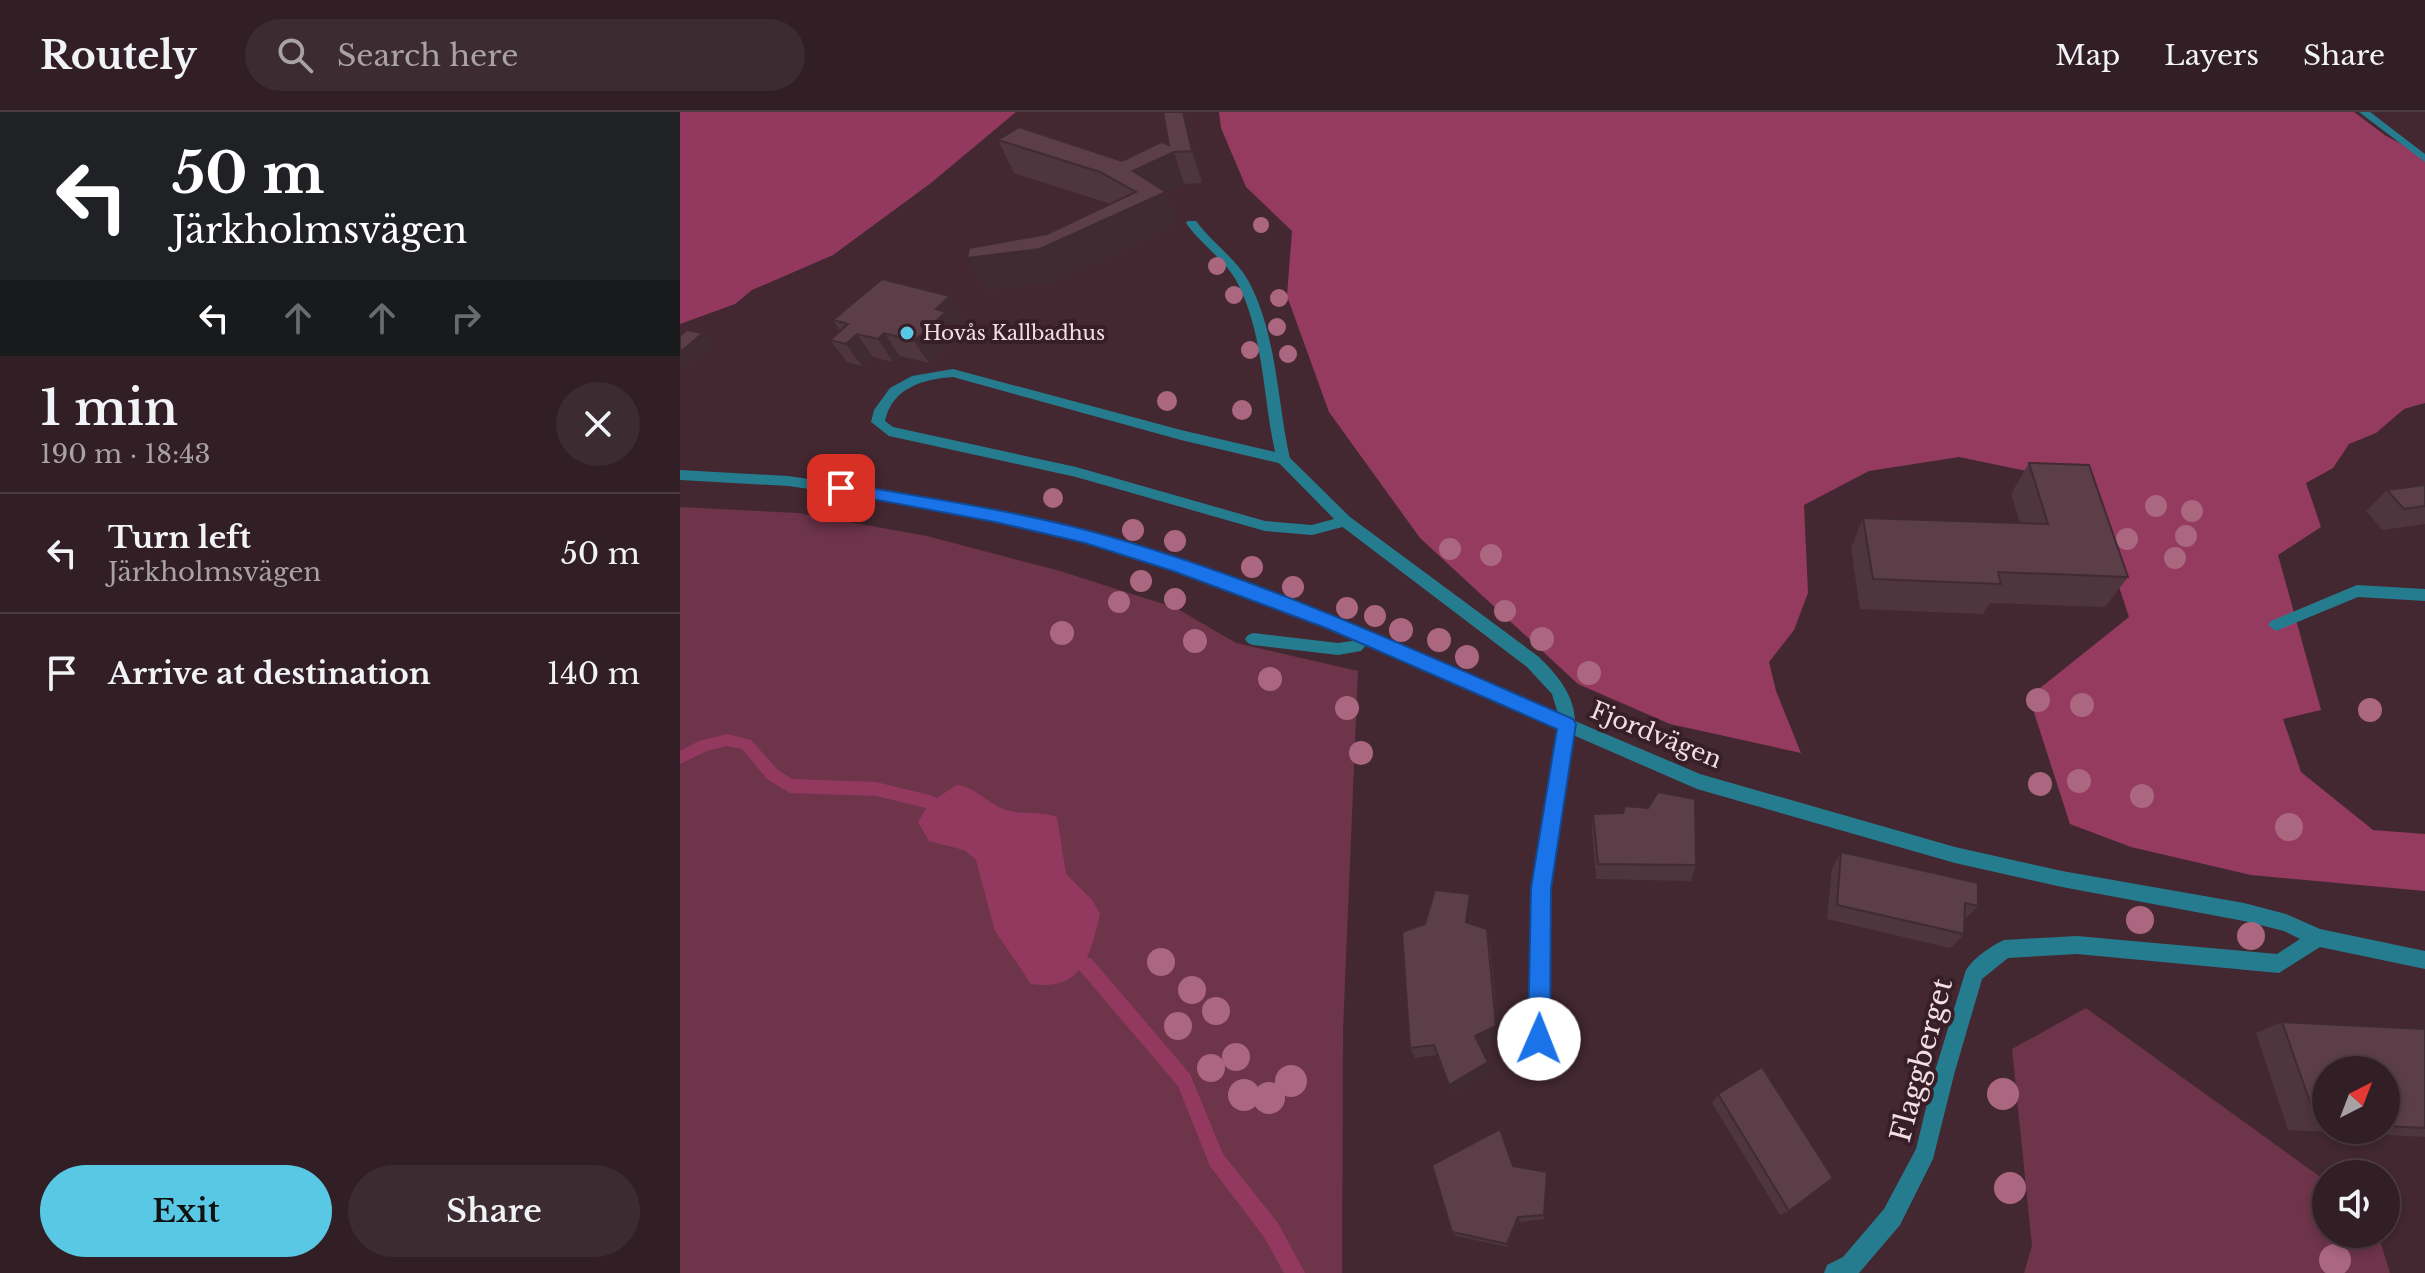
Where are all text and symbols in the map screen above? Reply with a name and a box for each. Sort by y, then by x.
search box [245,19,805,91]
text: Routely [40,32,197,79]
icon: search [273,33,317,77]
text: Search here [337,37,518,74]
text: Map [2055,38,2120,73]
text: Layers [2164,38,2259,73]
text: Share [2303,38,2385,73]
text: 50 m [172,139,324,208]
icon: left [40,144,144,248]
text: Järkholmsvägen [172,208,467,253]
icon: left [192,296,236,340]
icon: ahead [276,296,320,340]
icon: ahead [360,296,404,340]
icon: right [444,296,488,340]
place label: Hovås Kallbadhus [923,321,1105,345]
marker: Hovås Kallbadhus [898,324,916,342]
text: 1 min [40,378,178,438]
button: close [556,382,640,466]
text: 190 m · 18:43 [40,438,211,470]
pin [807,454,875,522]
icon: arrive [819,466,863,510]
text: Turn left [108,519,251,556]
icon: left [40,531,84,575]
text: 50 m [561,535,640,572]
text: Järkholmsvägen [108,556,321,588]
icon: arrive [40,651,84,695]
text: Arrive at destination [108,655,431,692]
text: 140 m [547,655,640,692]
street label: Fjordvägen [1587,695,1726,774]
street label: Flaggberget [1883,974,1960,1146]
position arrow [1497,997,1581,1081]
north arrow [2312,1056,2400,1144]
map controls [2312,1056,2400,1248]
button: sound [2312,1160,2400,1248]
button: Exit [40,1165,332,1257]
button: Share [348,1165,640,1257]

